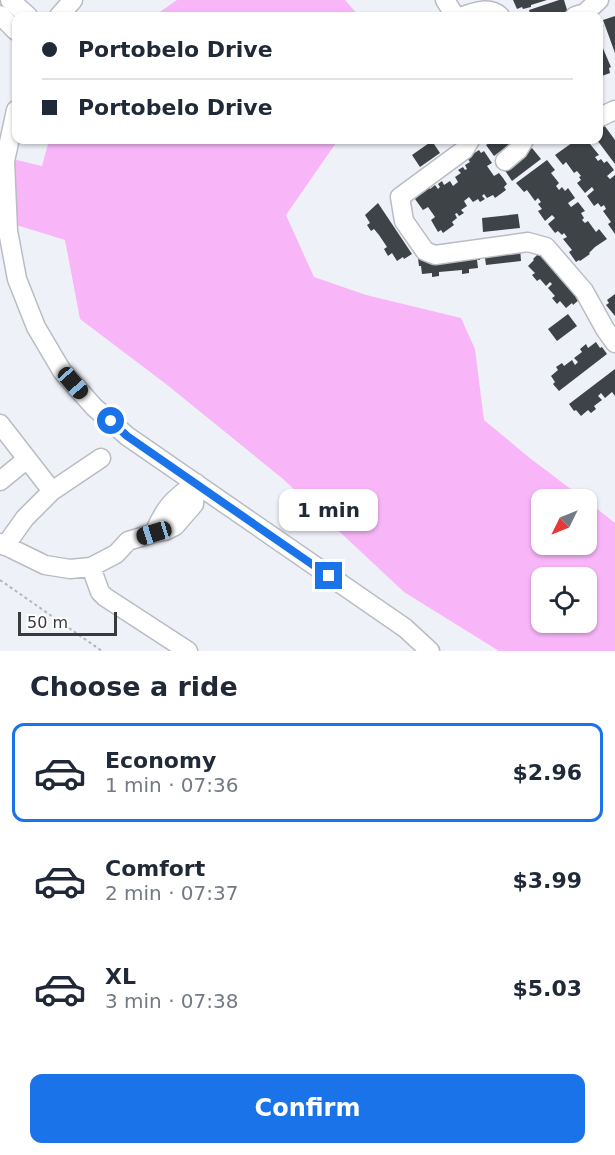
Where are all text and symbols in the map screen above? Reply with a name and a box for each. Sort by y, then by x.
text: Portobelo Drive [78,37,273,62]
text: Portobelo Drive [78,95,273,120]
car [54,364,92,402]
route start [97,407,124,434]
callout: 1 min [280,489,378,531]
north arrow [531,489,597,555]
map controls [531,489,597,633]
text: 1 min [297,498,360,522]
car [134,519,174,547]
route end [315,562,342,589]
button: locate [531,567,597,633]
scale bar [18,609,117,636]
text: 50 m [27,613,68,632]
text: Choose a ride [30,671,238,702]
icon: car [33,746,87,800]
text: Economy [105,748,216,773]
text: $2.96 [512,760,582,785]
text: 1 min · 07:36 [105,773,239,797]
icon: car [33,854,87,908]
text: Comfort [105,856,205,881]
text: $3.99 [512,868,582,893]
text: 2 min · 07:37 [105,881,239,905]
icon: car [33,962,87,1016]
text: XL [105,964,136,989]
text: $5.03 [512,976,582,1001]
text: 3 min · 07:38 [105,989,239,1013]
button: Confirm [30,1074,585,1143]

